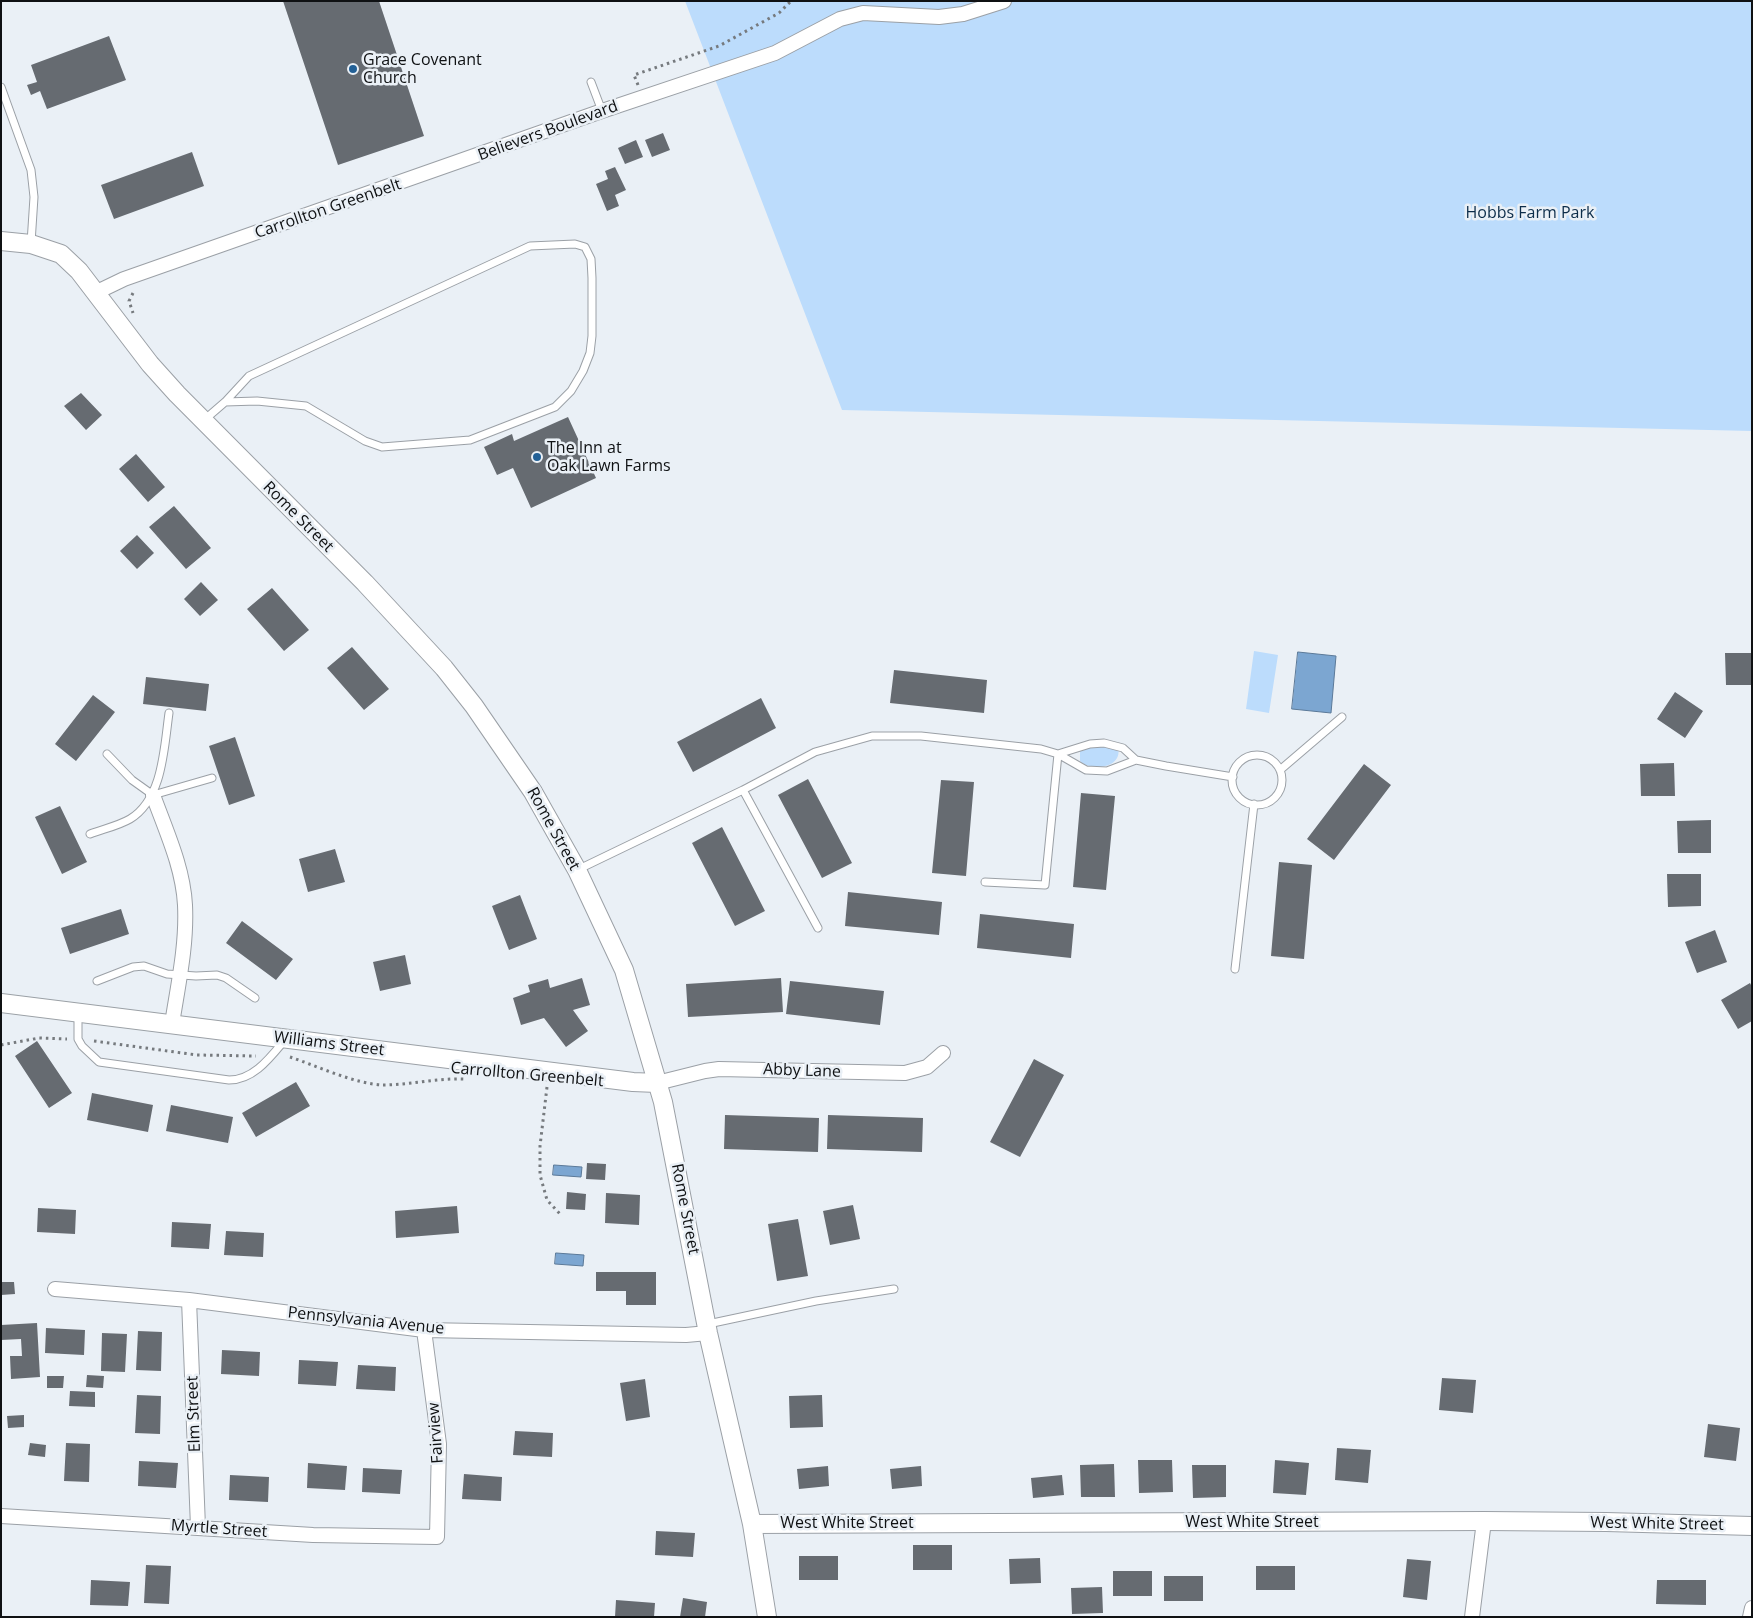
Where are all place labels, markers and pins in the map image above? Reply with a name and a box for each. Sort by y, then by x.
place label: Grace Covenant Church [363,50,482,88]
marker: Grace Covenant Church [347,63,359,75]
place label: The Inn at Oak Lawn Farms [547,438,671,476]
marker: The Inn at Oak Lawn Farms [531,451,543,463]

